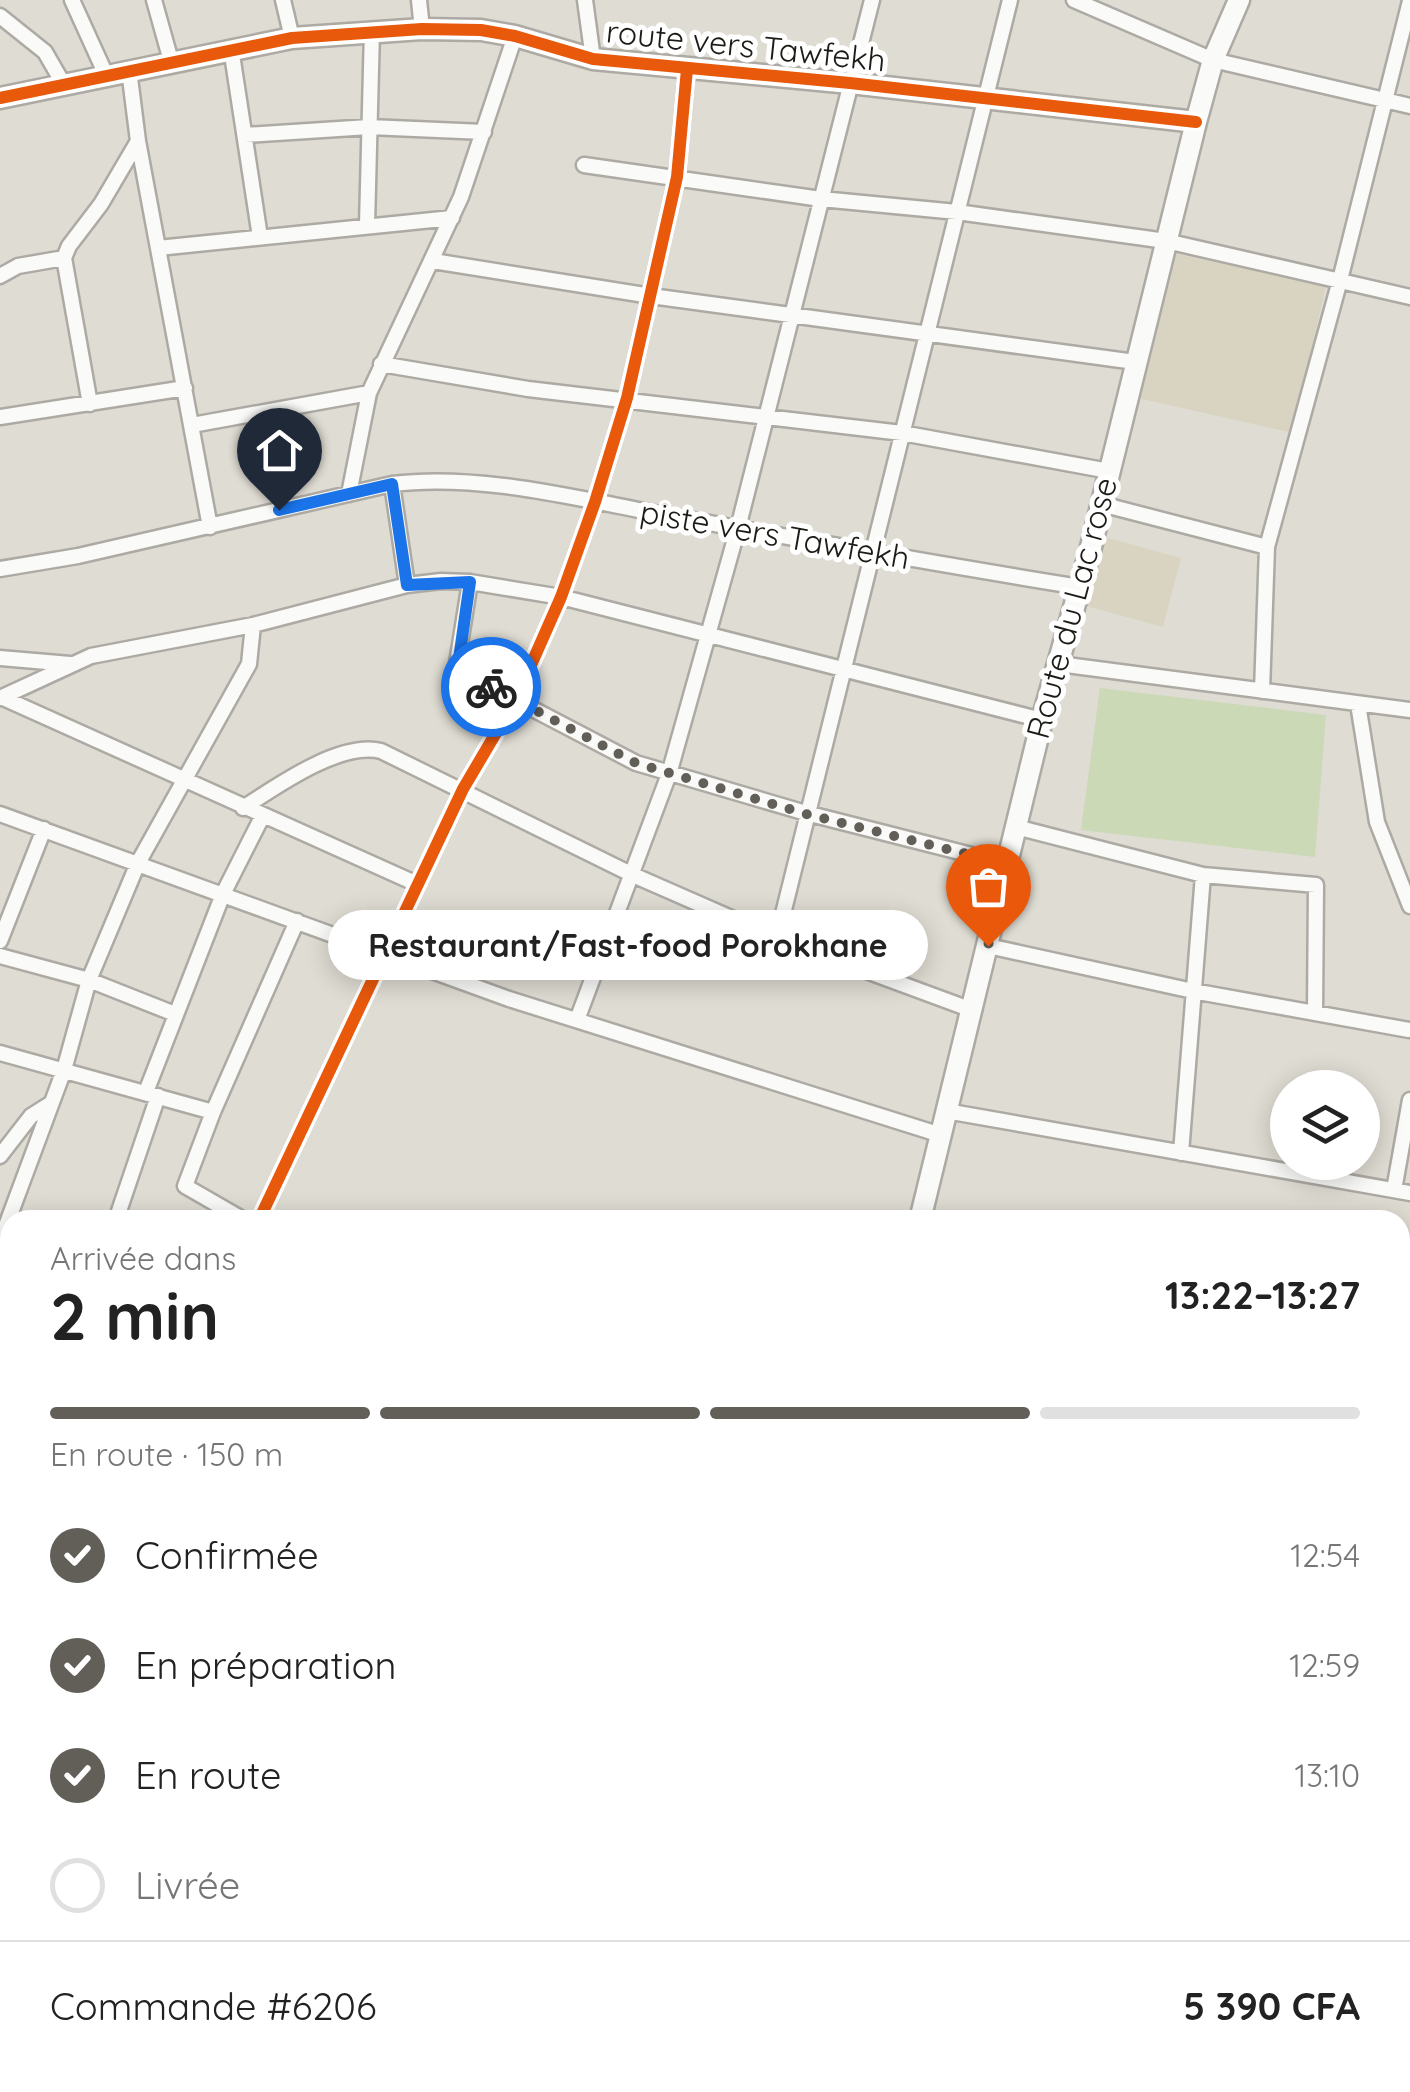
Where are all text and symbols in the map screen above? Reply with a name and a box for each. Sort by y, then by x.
street label: route vers Tawfekh [605,10,888,80]
pin [237,408,322,511]
icon: home [252,423,307,478]
street label: Route du Lac rose [1017,473,1125,743]
street label: piste vers Tawfekh [637,491,913,577]
courier [441,637,541,737]
icon: bike [464,660,519,715]
pin [946,844,1031,947]
icon: bag [961,859,1016,914]
callout: Restaurant/Fast-food Porokhane [328,911,928,981]
text: Restaurant/Fast-food Porokhane [368,925,888,965]
map controls [1270,1070,1380,1180]
button: layers [1270,1070,1380,1180]
text: Arrivée dans [50,1238,236,1278]
text: 13:22–13:27 [1165,1271,1360,1319]
text: 2 min [50,1275,219,1356]
text: En route · 150 m [50,1434,283,1474]
icon: check [50,1528,105,1583]
text: Confirmée [135,1531,319,1579]
text: 12:54 [1290,1535,1360,1575]
icon: check [50,1638,105,1693]
text: En préparation [135,1641,396,1689]
text: 12:59 [1289,1645,1360,1685]
icon: check [50,1748,105,1803]
text: En route [135,1751,281,1799]
text: 13:10 [1295,1755,1360,1795]
text: Livrée [135,1861,240,1909]
text: Commande #6206 [50,1982,376,2030]
text: 5 390 CFA [1183,1982,1360,2030]

